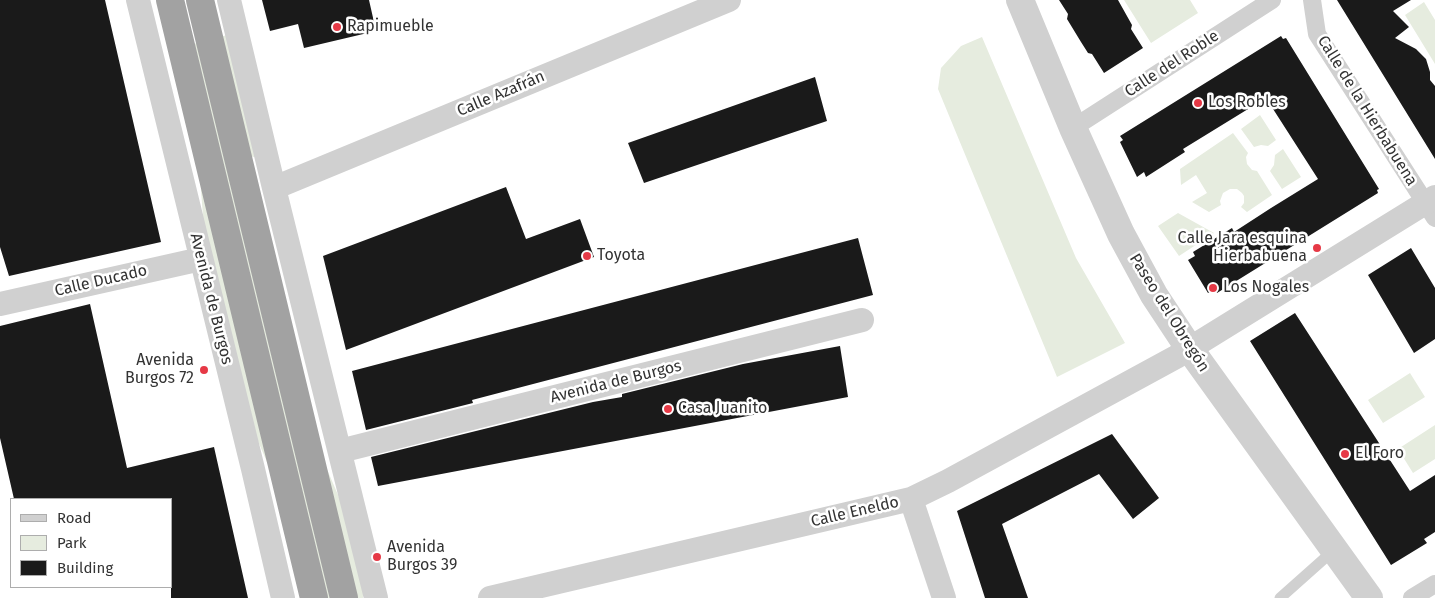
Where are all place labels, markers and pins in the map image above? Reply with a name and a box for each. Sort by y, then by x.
place label: Rapimueble [347,17,434,37]
marker: Rapimueble [331,21,343,33]
place label: Los Robles [1208,93,1286,113]
marker: Los Robles [1192,97,1204,109]
place label: Calle Jara esquina Hierbabuena [1178,229,1307,267]
marker: Calle Jara esquina Hierbabuena [1311,242,1323,254]
place label: Toyota [597,246,645,266]
marker: Toyota [581,250,593,262]
place label: Los Nogales [1223,278,1309,298]
marker: Los Nogales [1207,282,1219,294]
place label: Avenida Burgos 72 [125,351,194,389]
marker: Avenida Burgos 72 [198,364,210,376]
place label: Casa Juanito [678,399,767,419]
marker: Casa Juanito [662,403,674,415]
place label: El Foro [1355,444,1404,464]
marker: El Foro [1339,448,1351,460]
place label: Avenida Burgos 39 [387,538,457,576]
marker: Avenida Burgos 39 [371,551,383,563]

